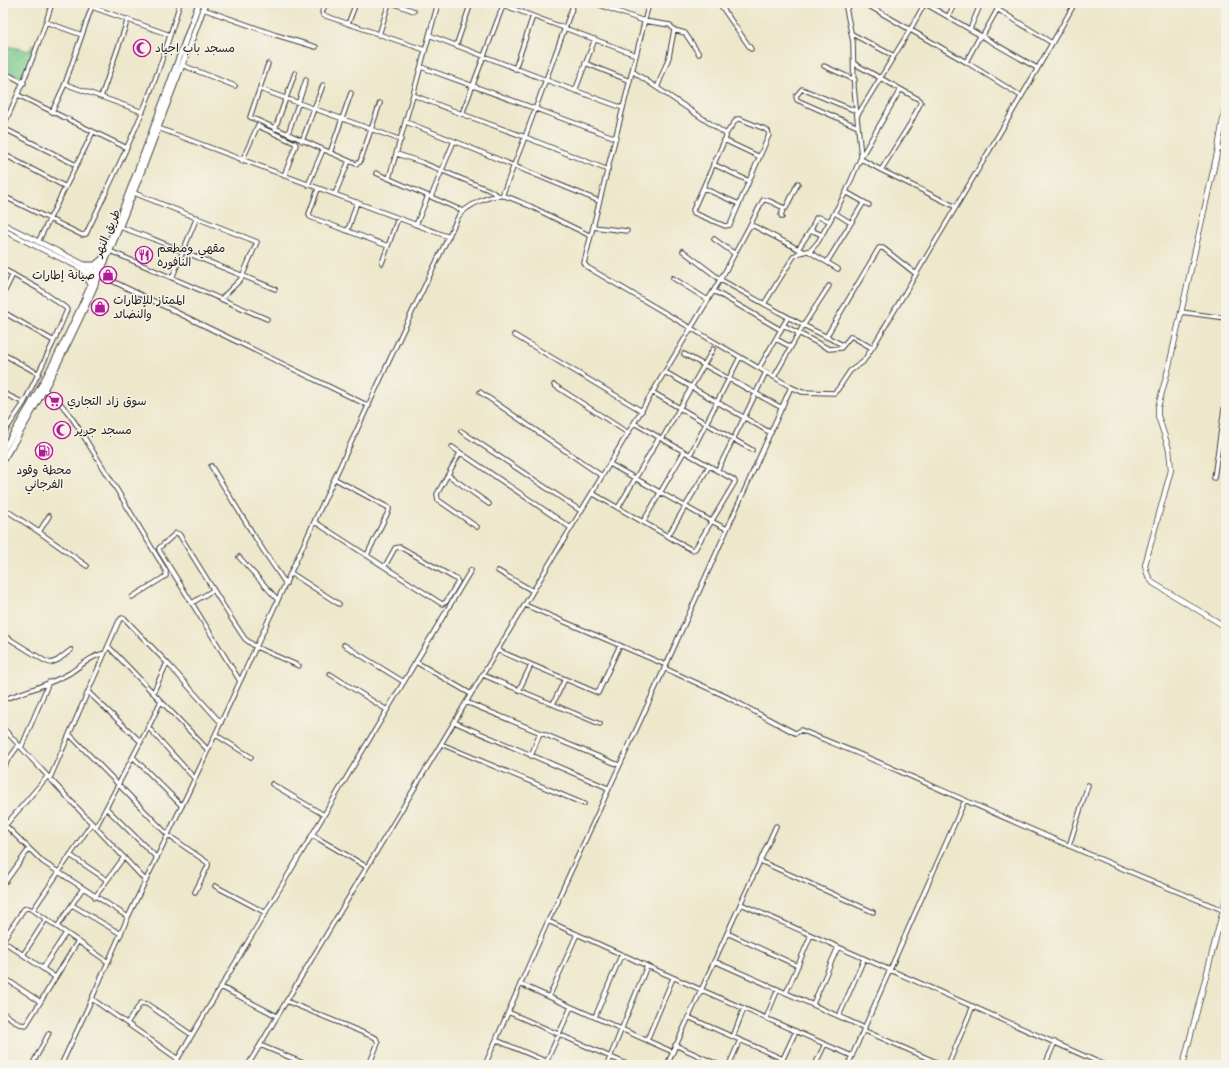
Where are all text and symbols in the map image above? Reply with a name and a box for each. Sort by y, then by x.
mosque icon: مسجد باب اجياد [132,38,152,58]
place label: مسجد باب اجياد [155,41,235,56]
street label: طريق النهر [90,207,123,260]
place label: مقهي ومطعم النافوره [157,241,225,270]
restaurant icon: مقهي ومطعم النافوره [134,245,154,265]
shop icon: صيانة إطارات [98,265,118,285]
place label: صيانة إطارات [32,268,95,283]
place label: الممتاز للإطارات والنضائد [113,293,185,322]
shop icon: الممتاز للإطارات والنضائد [90,297,110,317]
supermarket icon: سوق زاد التجاري [44,391,64,411]
place label: سوق زاد التجاري [67,394,146,410]
mosque icon: مسجد جرير [52,420,72,440]
place label: مسجد جرير [74,423,132,438]
fuel station icon: محطة وقود الفرجاني [34,441,54,461]
place label: محطة وقود الفرجاني [17,463,71,495]

